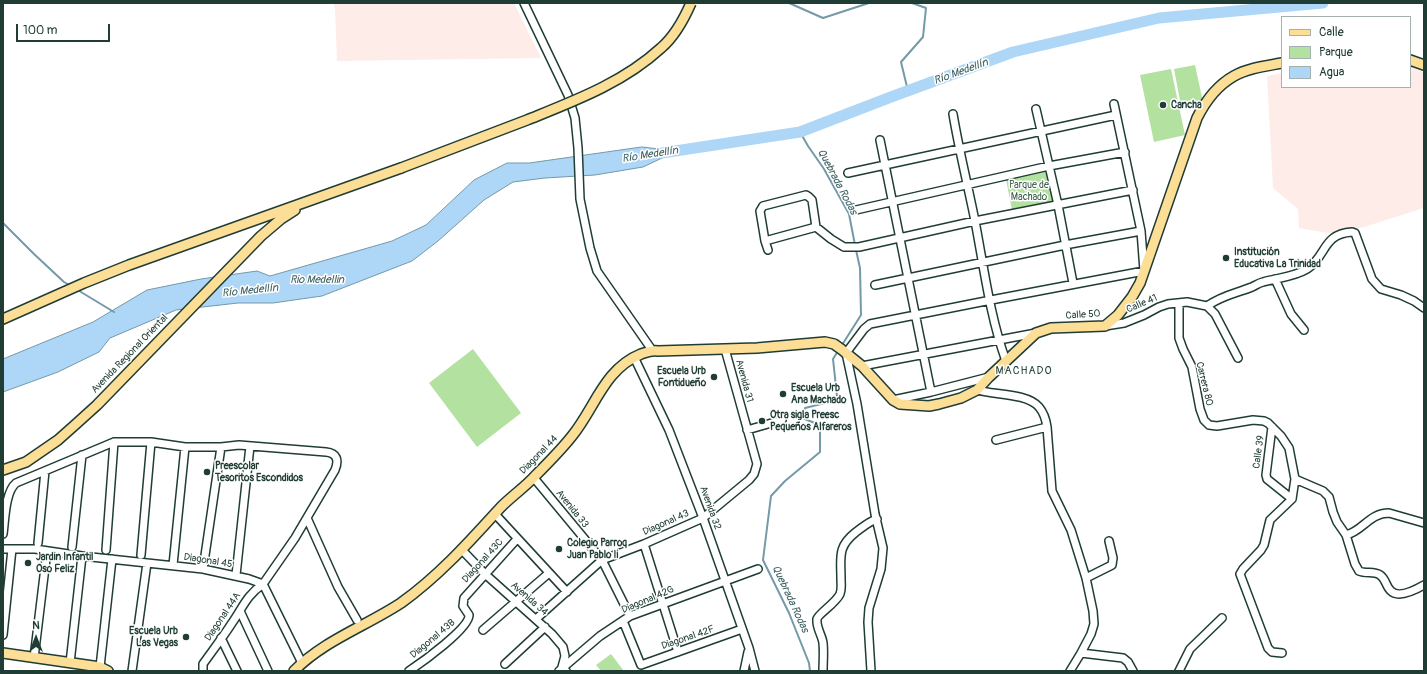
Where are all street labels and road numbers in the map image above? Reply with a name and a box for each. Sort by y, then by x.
street label: Calle 41 [1125,292,1159,316]
street label: Calle 50 [1065,308,1101,322]
street label: Avenida Regional Oriental [89,312,171,396]
street label: Avenida 31 [733,358,755,404]
street label: Carrera 80 [1193,361,1215,407]
street label: Diagonal 44 [518,433,560,477]
street label: Calle 39 [1251,435,1267,469]
street label: Avenida 32 [697,485,723,531]
street label: Avenida 33 [553,488,591,530]
street label: Diagonal 43 [641,508,691,538]
street label: Diagonal 43C [460,536,506,586]
street label: Diagonal 45 [183,551,233,571]
street label: Avenida 34 [508,579,550,619]
street label: Diagonal 42G [620,584,676,616]
street label: Diagonal 44A [202,590,244,644]
street label: Diagonal 43B [408,617,458,661]
street label: Diagonal 42F [660,623,716,653]

